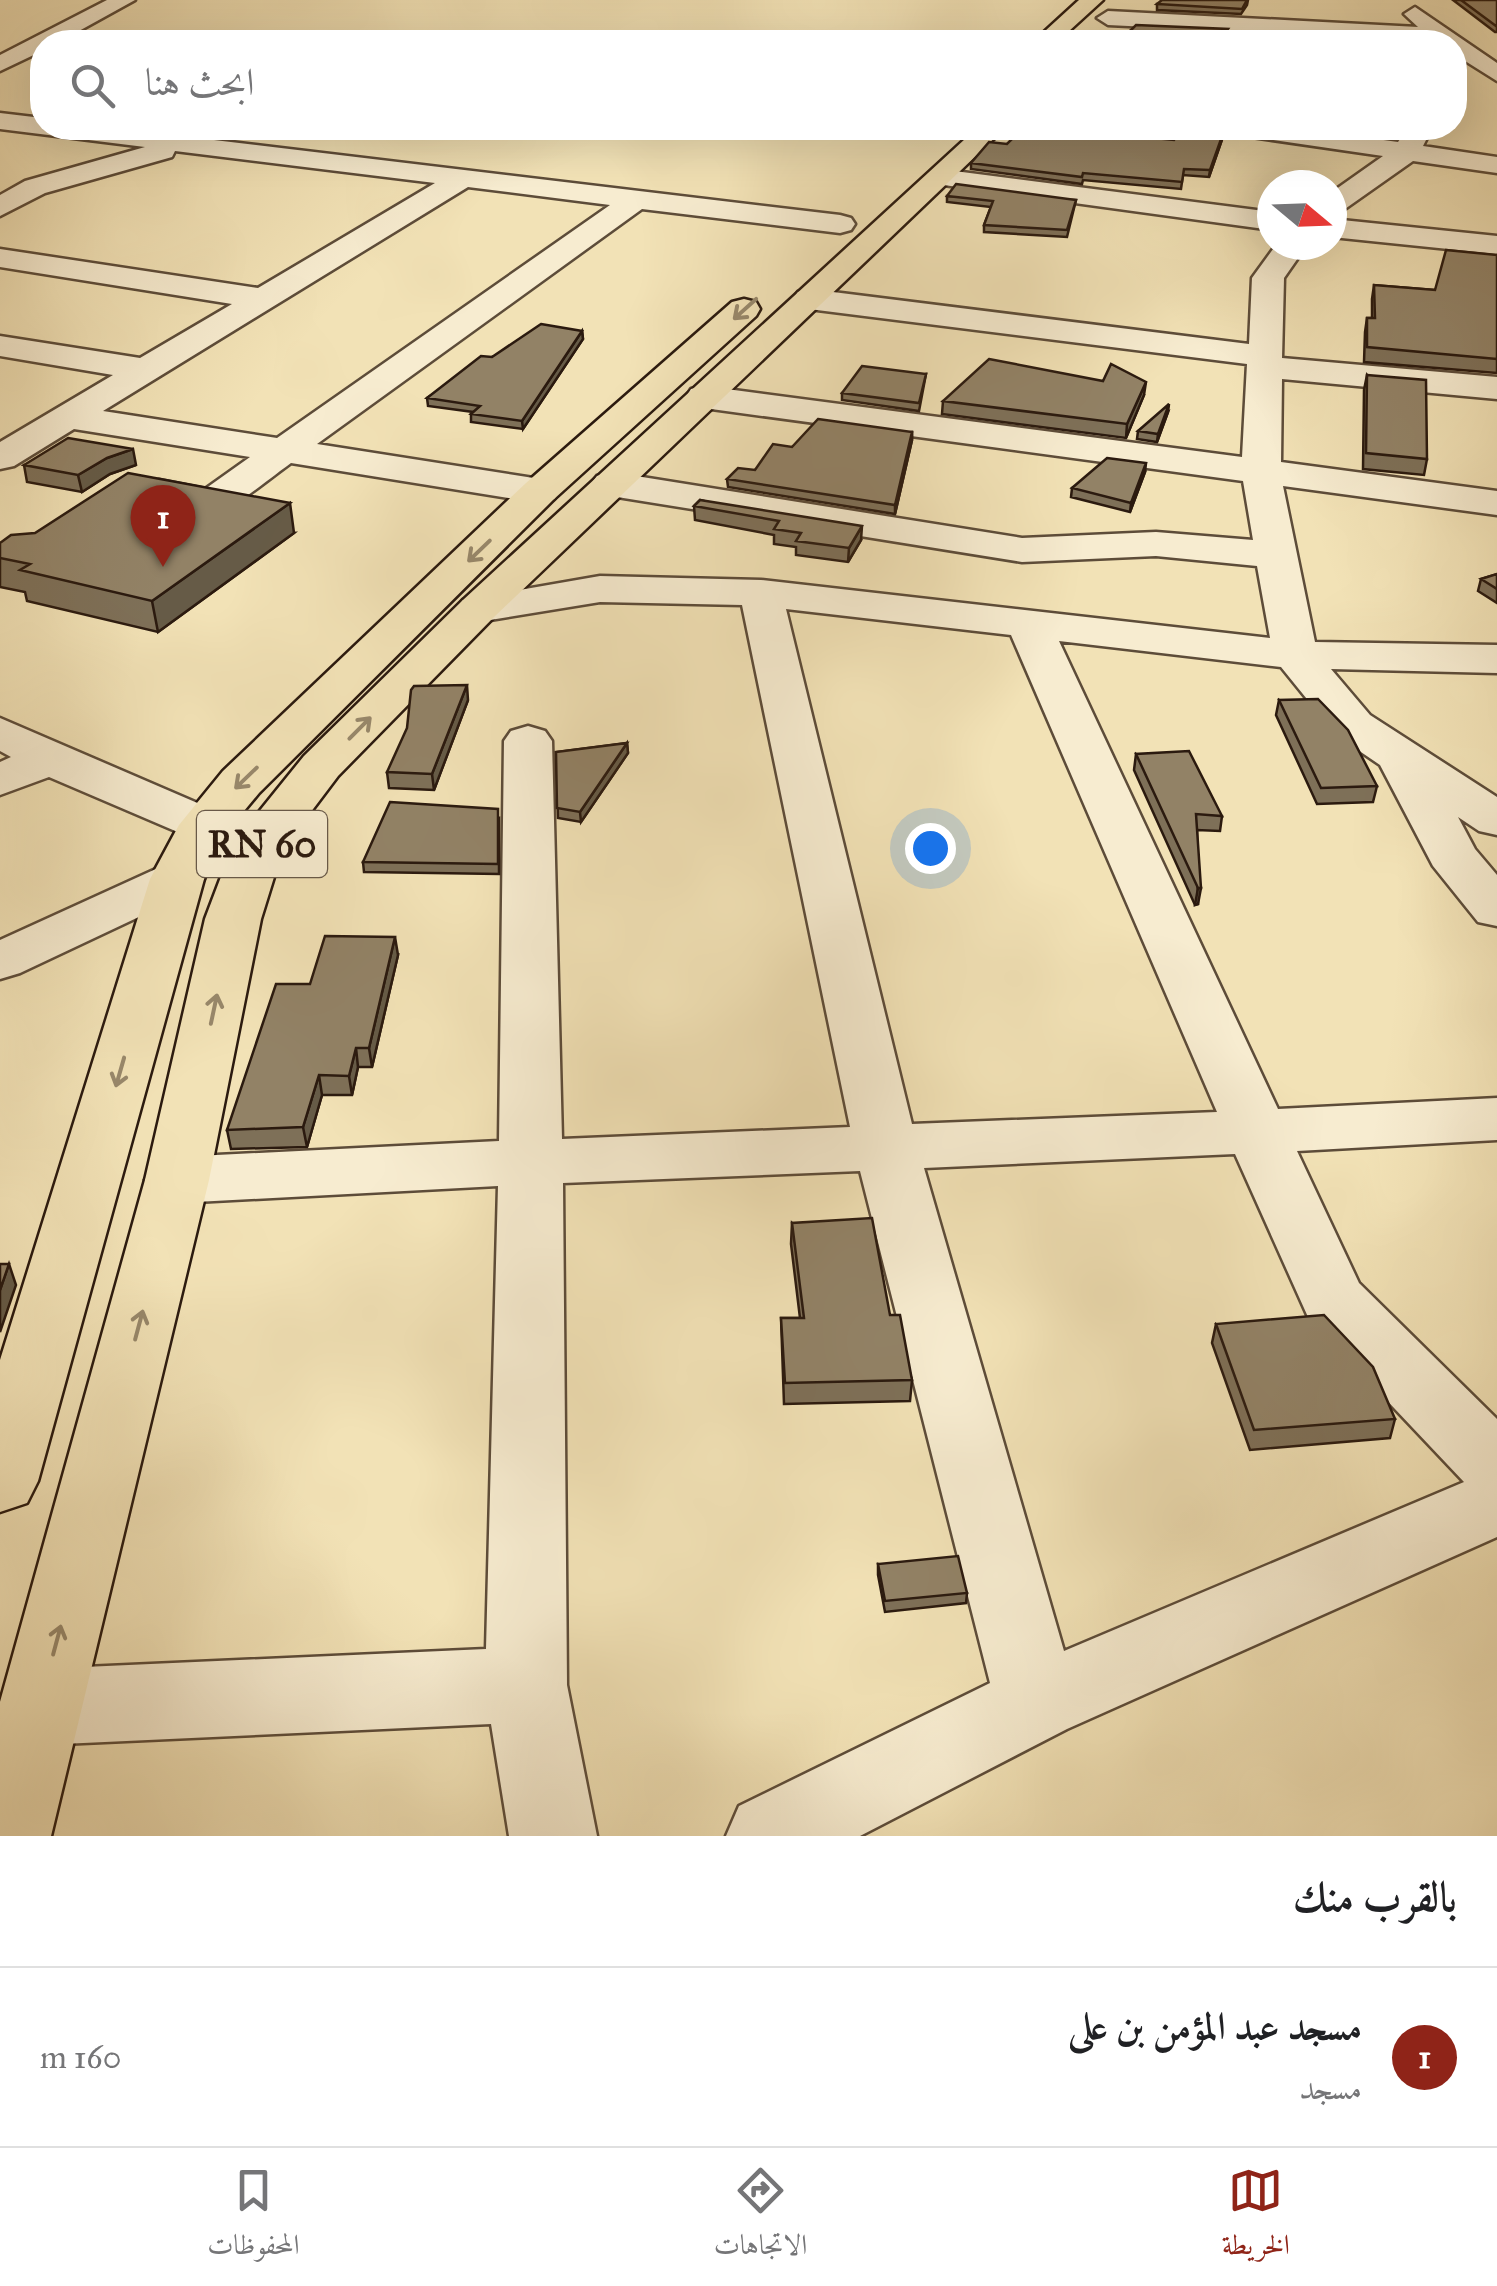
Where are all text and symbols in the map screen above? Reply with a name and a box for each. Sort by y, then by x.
search box [30,30,1467,140]
icon: search [65,58,120,113]
text: ابحث هنا [145,59,255,105]
north arrow [1257,170,1347,260]
one-way arrow [733,297,758,320]
pin: 1 [130,484,196,567]
one-way arrow [467,539,491,563]
one-way arrow [347,716,371,740]
one-way arrow [235,766,259,790]
road number: RN 60 [197,811,327,877]
your location [905,823,956,874]
one-way arrow [206,994,224,1026]
one-way arrow [110,1056,128,1088]
one-way arrow [131,1310,150,1341]
one-way arrow [49,1625,68,1656]
text: بالقرب منك [1293,1871,1457,1923]
text: مسجد عبد المؤمن بن على [1068,2003,1362,2049]
text: 160 m [40,2038,121,2077]
text: 1 [1418,2038,1431,2077]
text: مسجد [1299,2069,1362,2108]
tab: المحفوظات [207,2163,299,2272]
tab: الاتجاهات [714,2163,807,2272]
tab: الخريطة [1222,2163,1290,2272]

